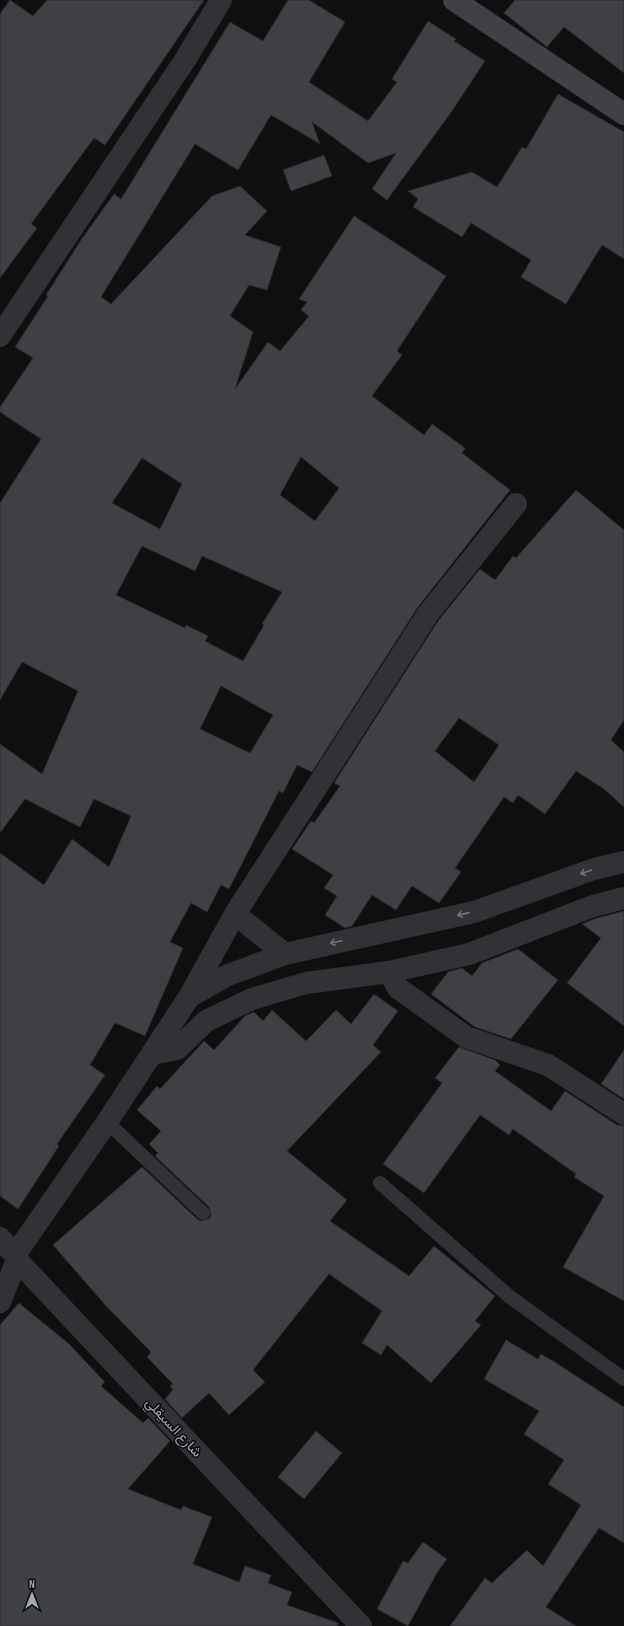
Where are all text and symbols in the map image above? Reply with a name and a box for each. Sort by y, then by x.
one-way arrow [580,869,593,876]
one-way arrow [457,911,470,919]
one-way arrow [330,939,343,947]
street label: شارع السيقلي [140,1394,205,1463]
north arrow [12,1574,52,1614]
text: N [29,1578,35,1591]

